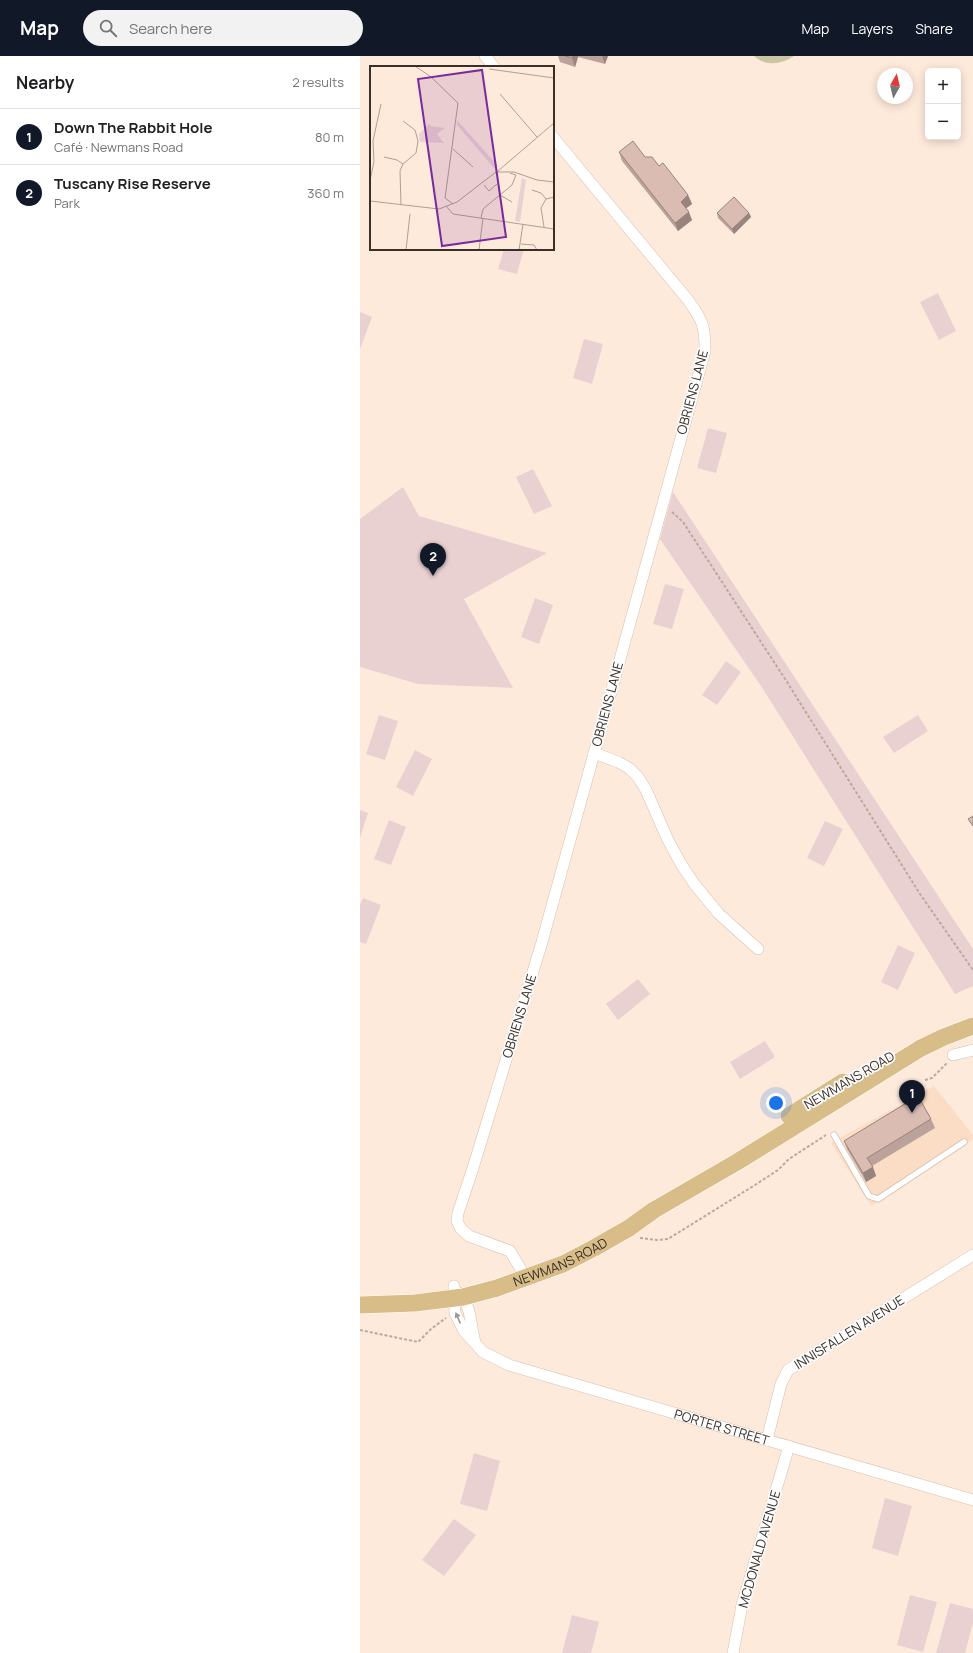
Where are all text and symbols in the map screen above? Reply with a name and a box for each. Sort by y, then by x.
search box [83,10,363,46]
text: Map [20,15,59,41]
icon: search [97,17,119,39]
text: Search here [129,18,212,39]
text: Map [801,19,829,38]
text: Layers [851,19,893,38]
text: Share [915,19,953,38]
inset map [370,66,554,250]
north arrow [877,68,913,104]
map controls [925,68,961,140]
button: + [925,68,961,104]
text: Nearby [16,71,74,94]
text: 2 results [292,73,344,91]
button: − [925,104,961,140]
text: Down The Rabbit Hole [54,117,212,138]
text: 1 [26,128,32,146]
text: 80 m [315,128,344,146]
text: Café · Newmans Road [54,138,183,156]
text: Tuscany Rise Reserve [54,173,211,194]
text: 2 [25,184,33,202]
text: 360 m [307,184,344,202]
text: Park [54,194,80,212]
street label: OBRIENS LANE [672,348,712,436]
pin: 2 [420,543,446,576]
street label: OBRIENS LANE [587,660,627,748]
street label: OBRIENS LANE [498,972,540,1060]
street label: NEWMANS ROAD [801,1047,898,1113]
pin: 1 [899,1080,925,1113]
your location [766,1093,786,1113]
street label: NEWMANS ROAD [511,1233,611,1290]
street label: INNISFALLEN AVENUE [790,1291,908,1373]
one-way arrow [454,1312,461,1324]
street label: PORTER STREET [672,1405,771,1449]
street label: MCDONALD AVENUE [734,1488,784,1610]

